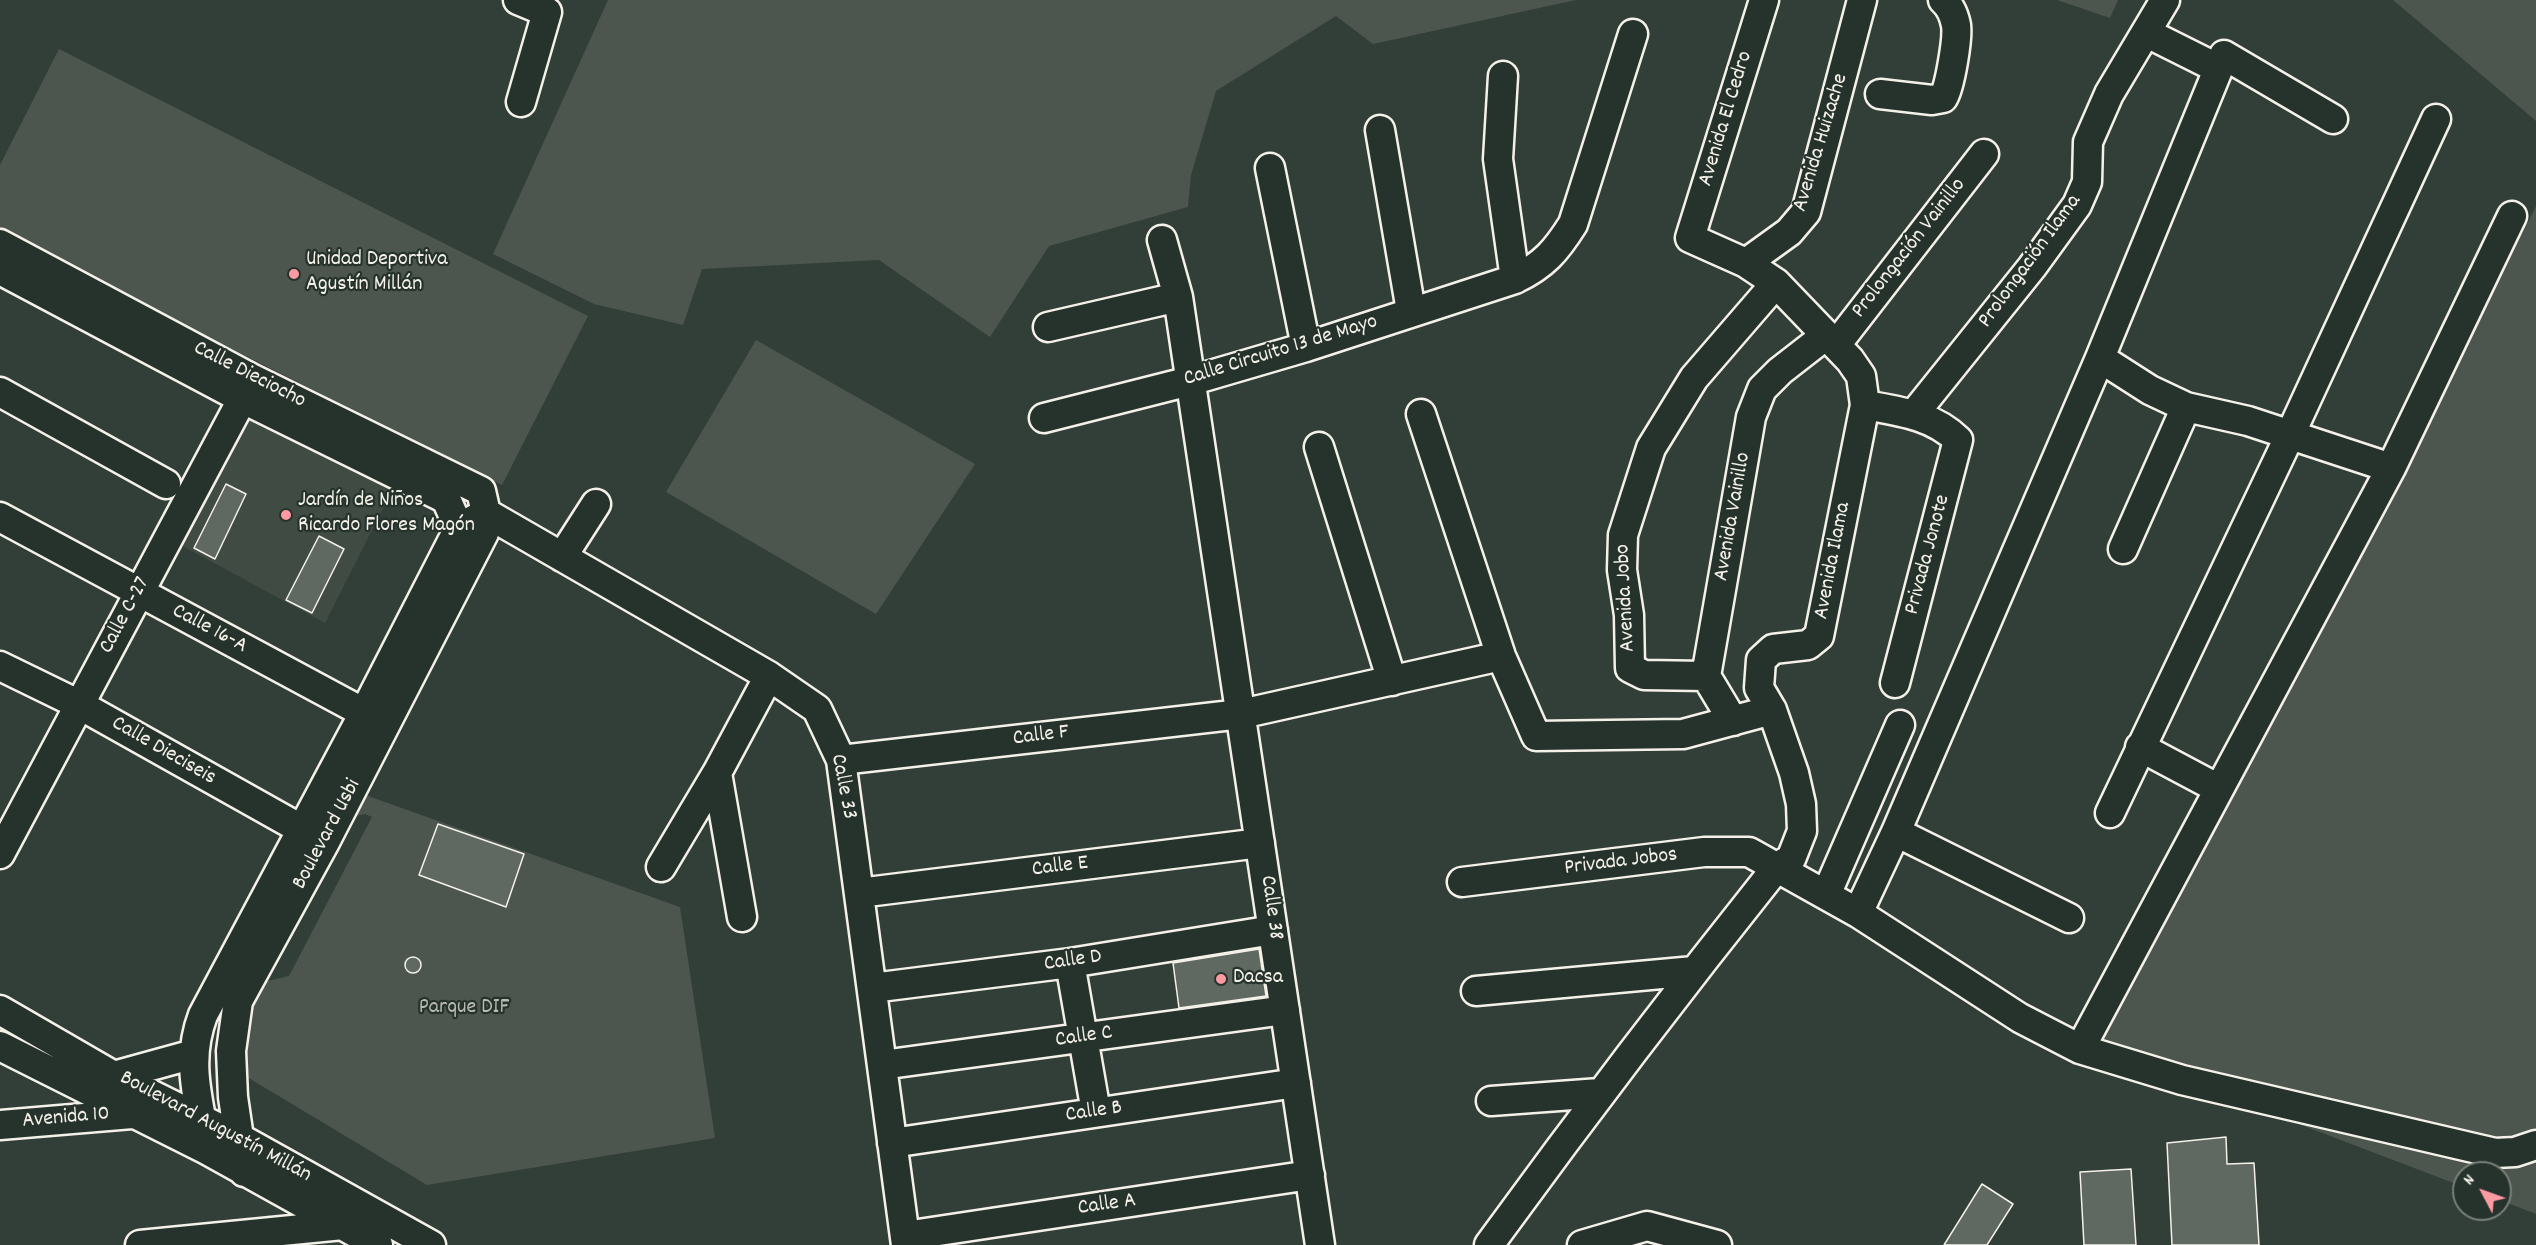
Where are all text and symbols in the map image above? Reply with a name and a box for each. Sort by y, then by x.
street label: Avenida El Cedro [1694,48,1760,190]
street label: Avenida Huizache [1789,71,1855,215]
street label: Prolongación Vainillo [1847,174,1973,324]
street label: Prolongación Ilama [1974,190,2088,334]
place label: Unidad Deportiva Agustín Millán [306,248,448,300]
marker: Unidad Deportiva Agustín Millán [287,267,301,281]
street label: Calle Circuito 13 de Mayo [1181,310,1381,394]
street label: Calle Dieciocho [188,336,310,416]
street label: Avenida Vainillo [1710,451,1758,583]
place label: Jardín de Niños Ricardo Flores Magón [298,489,475,540]
street label: Privada Jonote [1900,492,1958,618]
street label: Avenida Ilama [1810,500,1858,622]
marker: Jardín de Niños Ricardo Flores Magón [279,508,293,522]
street label: Avenida Jobo [1611,543,1643,653]
street label: Calle C-27 [95,573,157,659]
street label: Calle 16-A [167,599,251,661]
street label: Calle Dieciseis [106,711,220,793]
street label: Calle F [1012,720,1070,754]
street label: Calle 33 [823,752,861,822]
street label: Boulevard Usbi [288,775,368,895]
street label: Privada Jobos [1563,843,1679,883]
street label: Calle E [1030,851,1090,885]
street label: Calle 38 [1252,874,1288,942]
street label: Calle D [1043,945,1103,979]
place label: Dacsa [1233,966,1283,992]
marker: Dacsa [1214,972,1228,986]
park label: Parque DIF [419,996,509,1022]
street label: Calle C [1054,1021,1114,1055]
street label: Boulevard Augustín Millán [115,1066,315,1190]
street label: Calle B [1064,1096,1124,1130]
street label: Avenida 10 [21,1102,111,1136]
north arrow [2452,1161,2512,1221]
text: N [2458,1170,2481,1191]
street label: Calle A [1076,1189,1138,1223]

